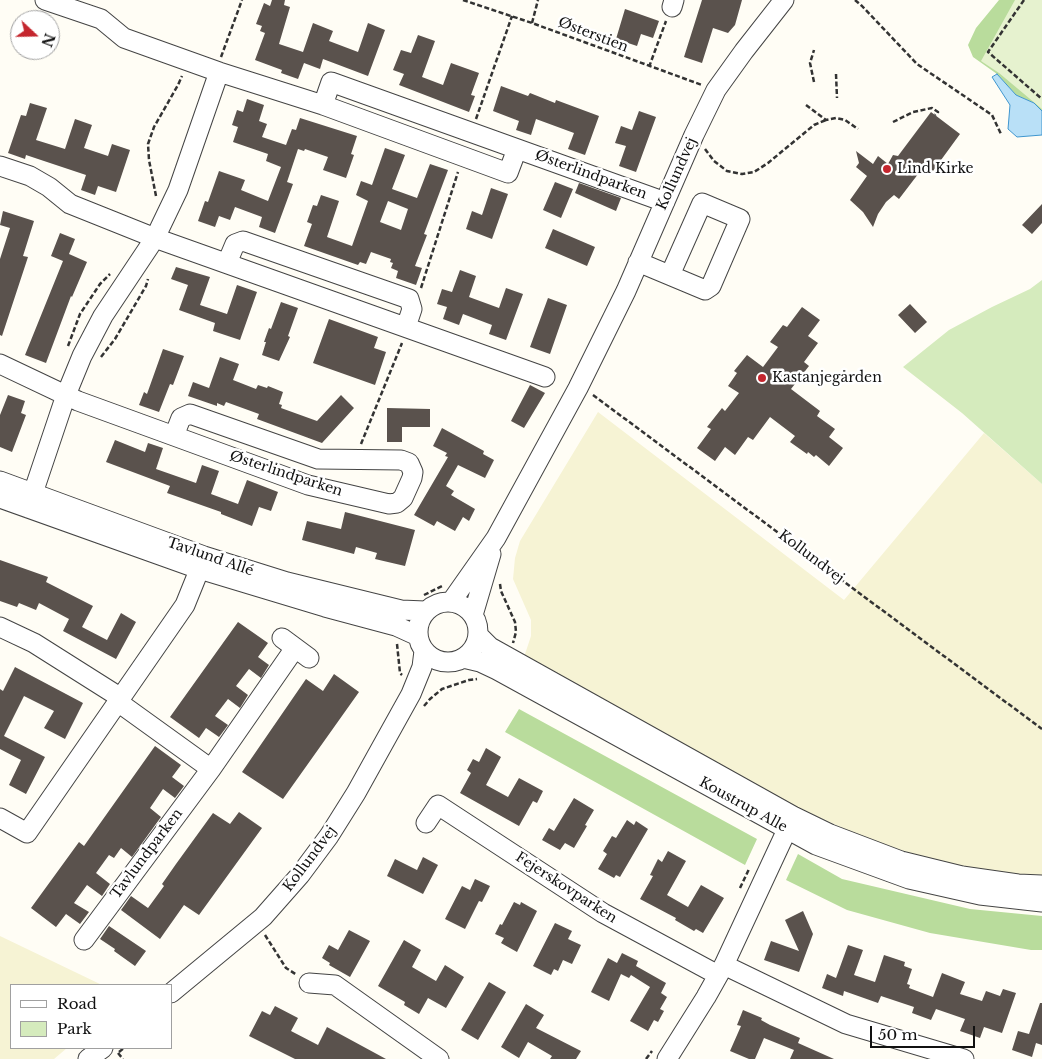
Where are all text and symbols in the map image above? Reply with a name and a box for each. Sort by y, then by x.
north arrow [10,10,60,60]
street label: Østerstien [556,14,630,56]
text: N [37,31,59,49]
street label: Kollundvej [654,135,700,213]
street label: Østerlindparken [533,147,649,203]
place label: Lind Kirke [897,161,974,177]
marker: Lind Kirke [881,163,893,175]
place label: Kastanjegården [772,370,882,386]
marker: Kastanjegården [756,372,768,384]
street label: Østerlindparken [227,448,345,500]
street label: Kollundvej [775,527,847,587]
street label: Tavlund Allé [164,534,256,580]
street label: Koustrup Alle [696,774,790,836]
street label: Tavlundparken [108,806,186,902]
street label: Kollundvej [280,823,340,895]
street label: Fejerskovparken [512,849,620,927]
legend [10,984,172,1049]
text: Road [57,994,97,1013]
scale bar [872,1016,977,1048]
text: Park [57,1019,92,1038]
text: 50 m [878,1025,918,1044]

